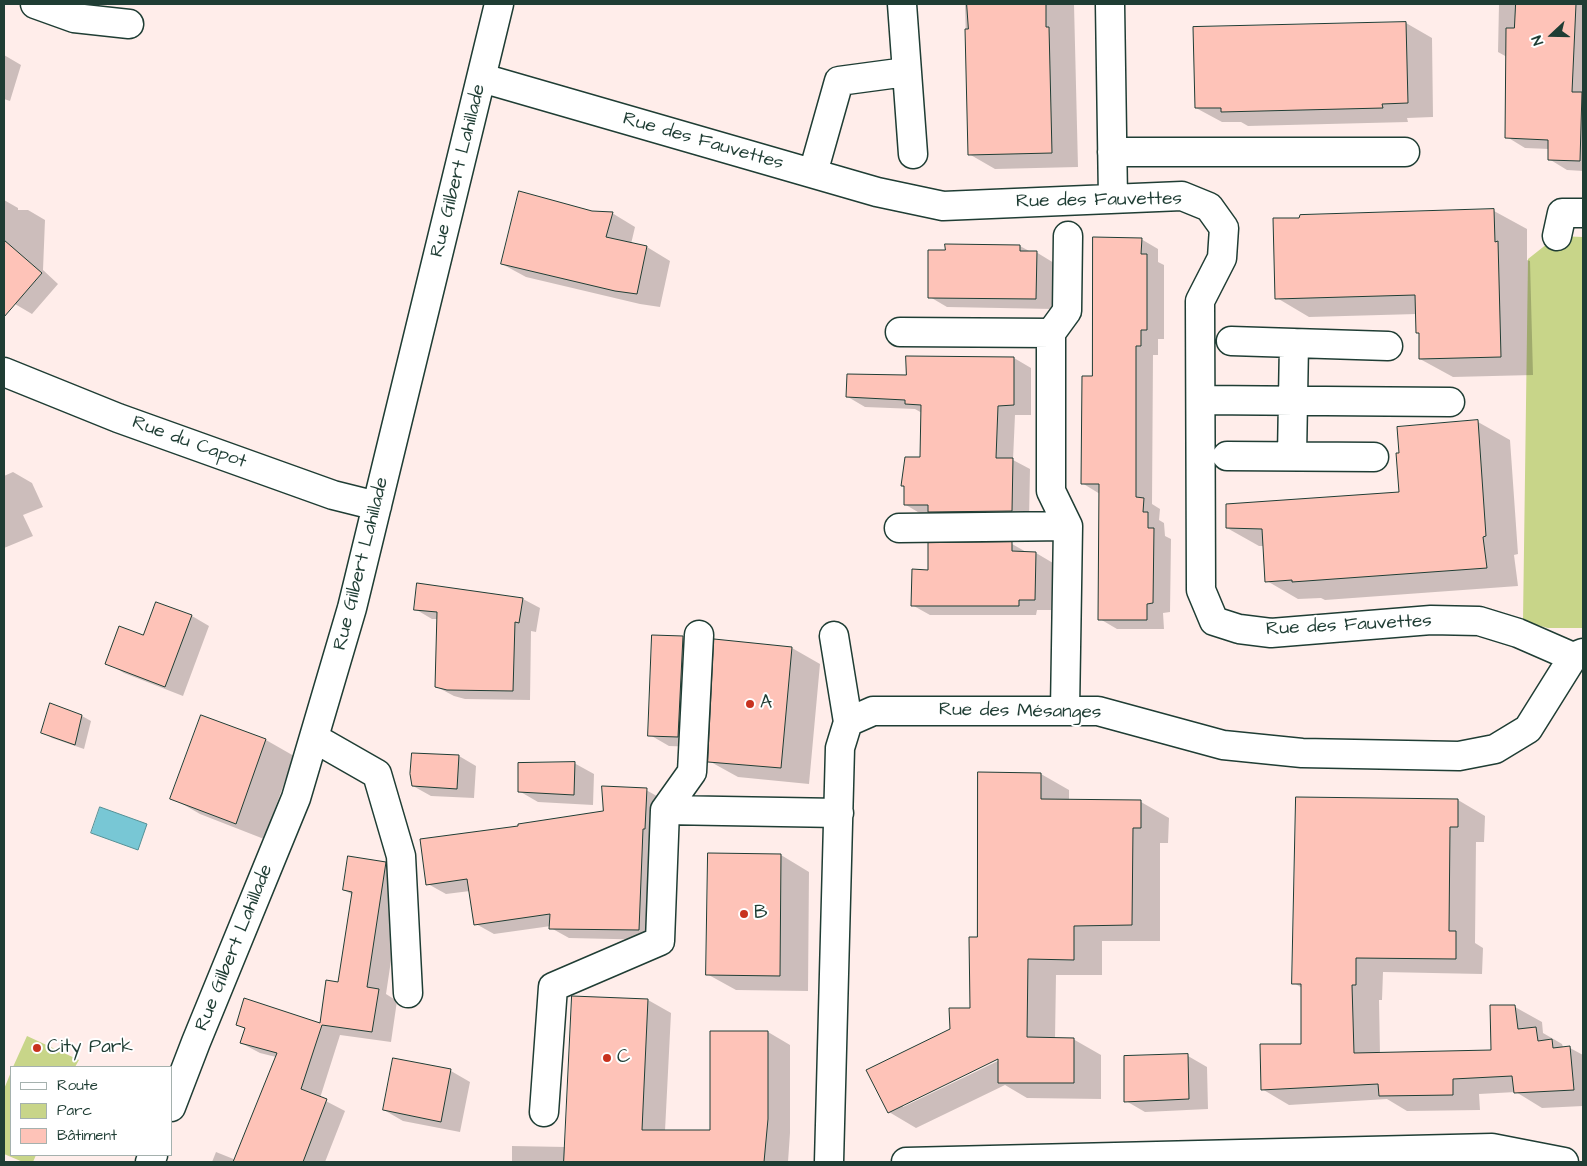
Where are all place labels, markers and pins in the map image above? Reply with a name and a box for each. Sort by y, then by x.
place label: A [760,693,772,715]
marker: A [744,698,756,710]
place label: B [754,903,768,925]
marker: B [738,908,750,920]
place label: City Park [47,1037,133,1059]
marker: City Park [31,1042,43,1054]
place label: C [617,1047,630,1069]
marker: C [601,1052,613,1064]

